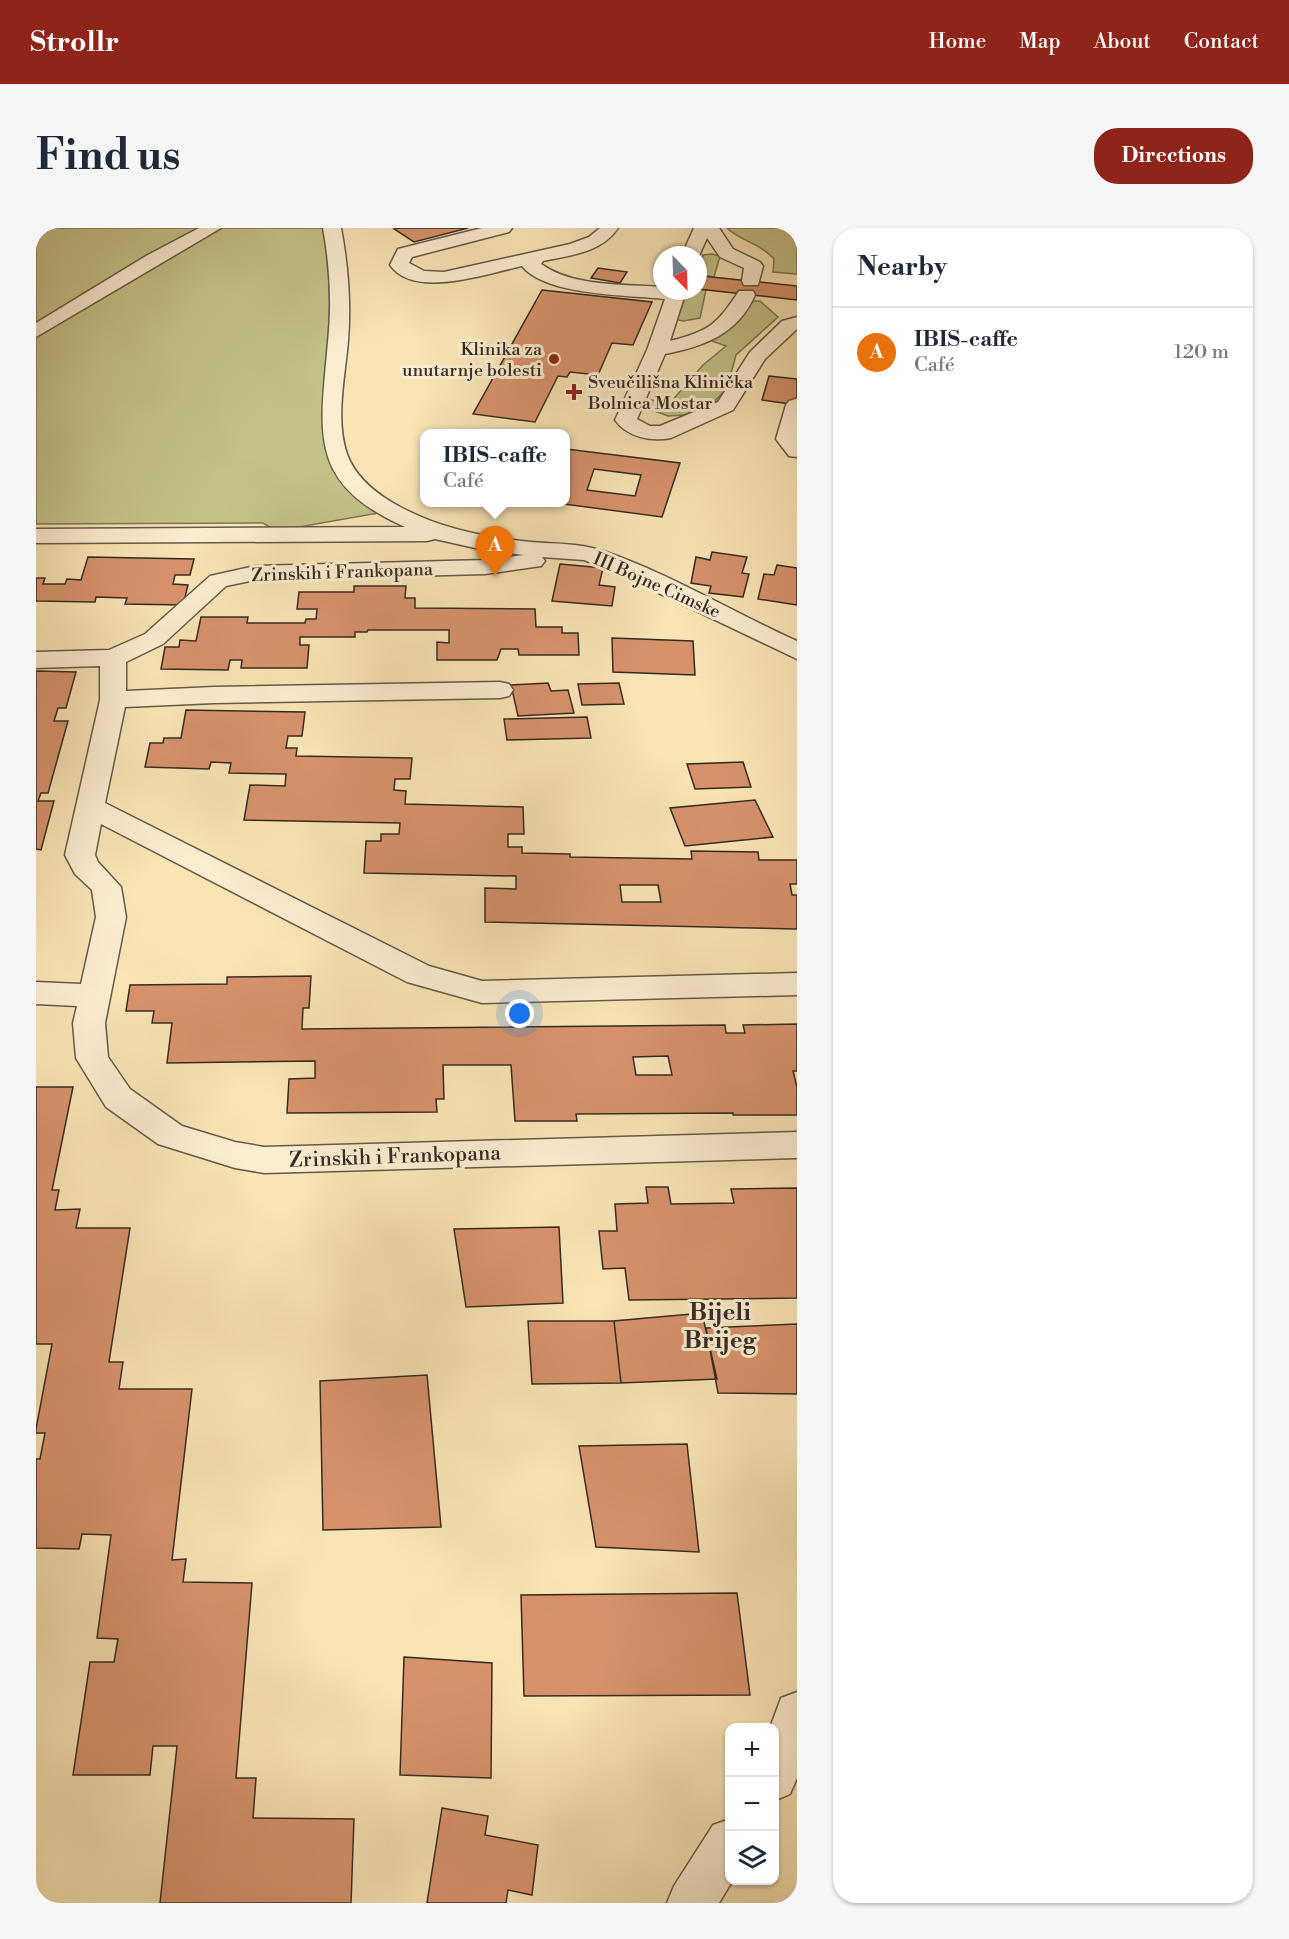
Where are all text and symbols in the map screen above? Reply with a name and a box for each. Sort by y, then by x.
text: Strollr [30,25,119,60]
text: Home [929,29,986,55]
text: Map [1019,29,1061,55]
text: About [1094,29,1151,55]
text: Contact [1184,29,1259,55]
button: Directions [1094,128,1253,184]
text: Find us [36,130,180,183]
north arrow [653,246,707,300]
text: Nearby [857,251,947,283]
text: IBIS-caffe [914,326,1018,353]
place label: Klinika za unutarnje bolesti [402,338,543,382]
text: A [869,340,884,365]
text: 120 m [1174,340,1229,365]
marker: Klinika za unutarnje bolesti [547,352,561,366]
text: Café [914,353,955,378]
place label: Sveučilišna Klinička Bolnica Mostar [587,371,754,415]
marker: Sveučilišna Klinička Bolnica Mostar [565,383,583,401]
popup [420,429,570,507]
text: IBIS-caffe [443,442,547,469]
text: Café [443,469,484,494]
pin: A [476,526,514,576]
street label: III Bojne Cimske [590,547,724,624]
street label: Zrinskih i Frankopana [251,558,434,587]
your location [505,999,534,1028]
street label: Zrinskih i Frankopana [289,1140,502,1174]
district label: Bijeli Brijeg [684,1298,758,1356]
map controls [725,1723,779,1885]
button: + [725,1723,779,1777]
button: − [725,1777,779,1831]
button: layers [725,1831,779,1885]

